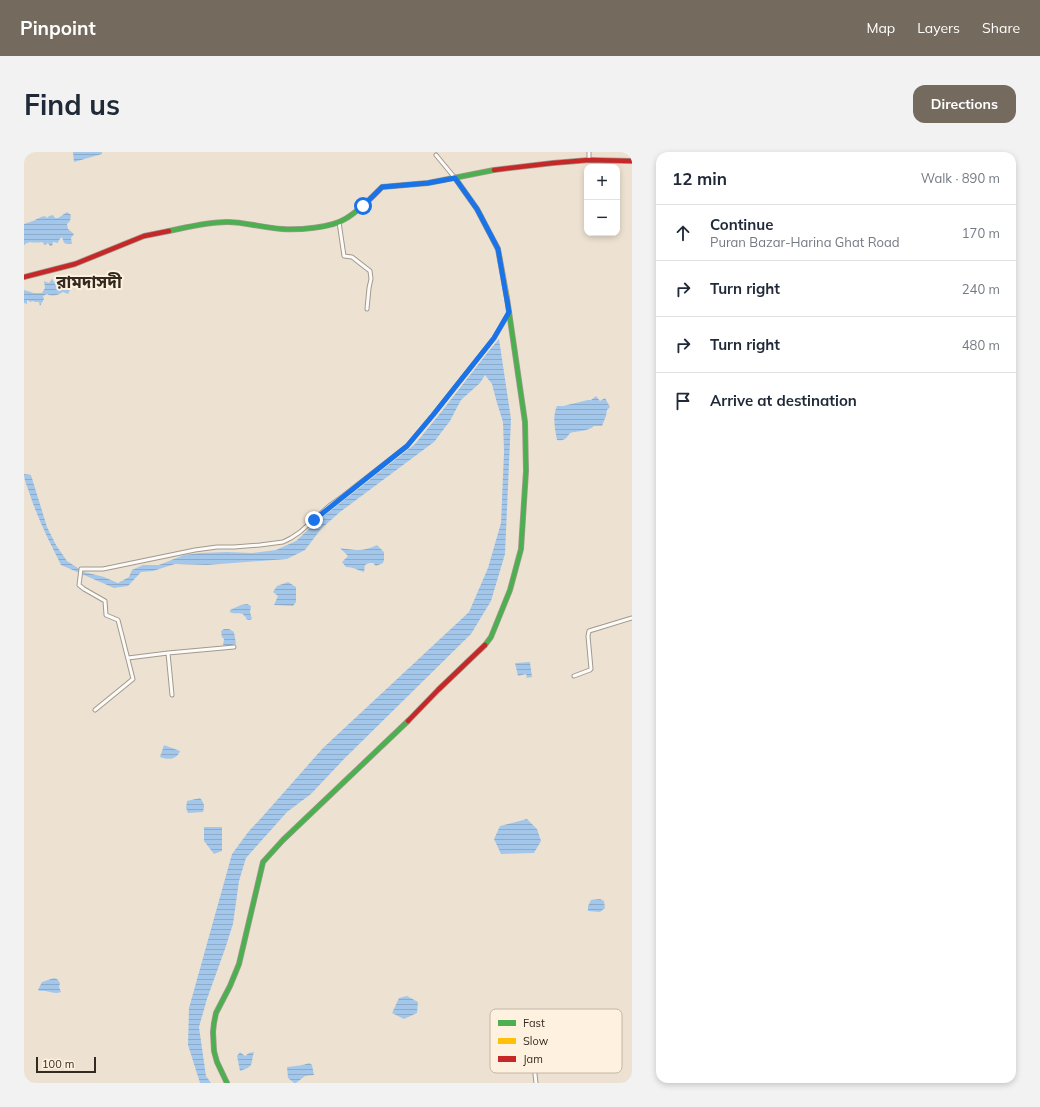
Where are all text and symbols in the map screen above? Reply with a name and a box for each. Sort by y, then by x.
text: Pinpoint [20,16,96,40]
text: Map [866,19,895,37]
text: Layers [917,19,960,37]
text: Share [982,19,1020,37]
button: Directions [913,85,1016,123]
text: Find us [24,87,120,122]
map controls [584,164,620,236]
button: + [584,164,620,200]
text: 12 min [672,168,727,189]
text: Walk · 890 m [921,170,1000,186]
route start [354,197,372,215]
button: − [584,200,620,236]
text: Continue [710,215,773,234]
icon: ahead [672,222,694,244]
text: 170 m [962,225,1000,241]
text: Puran Bazar-Harina Ghat Road [710,234,900,250]
district label: রামদাসদী [55,271,122,292]
icon: right [672,278,694,300]
text: Turn right [710,279,780,298]
text: 240 m [962,281,1000,297]
icon: right [672,334,694,356]
text: Turn right [710,335,780,354]
text: 480 m [962,337,1000,353]
icon: arrive [672,390,694,412]
text: Arrive at destination [710,391,857,410]
route end [305,511,323,529]
legend [490,1009,622,1073]
text: Fast [523,1016,545,1030]
text: Slow [523,1034,549,1048]
text: Jam [523,1052,543,1066]
scale bar [36,1055,96,1074]
text: 100 m [42,1057,74,1071]

